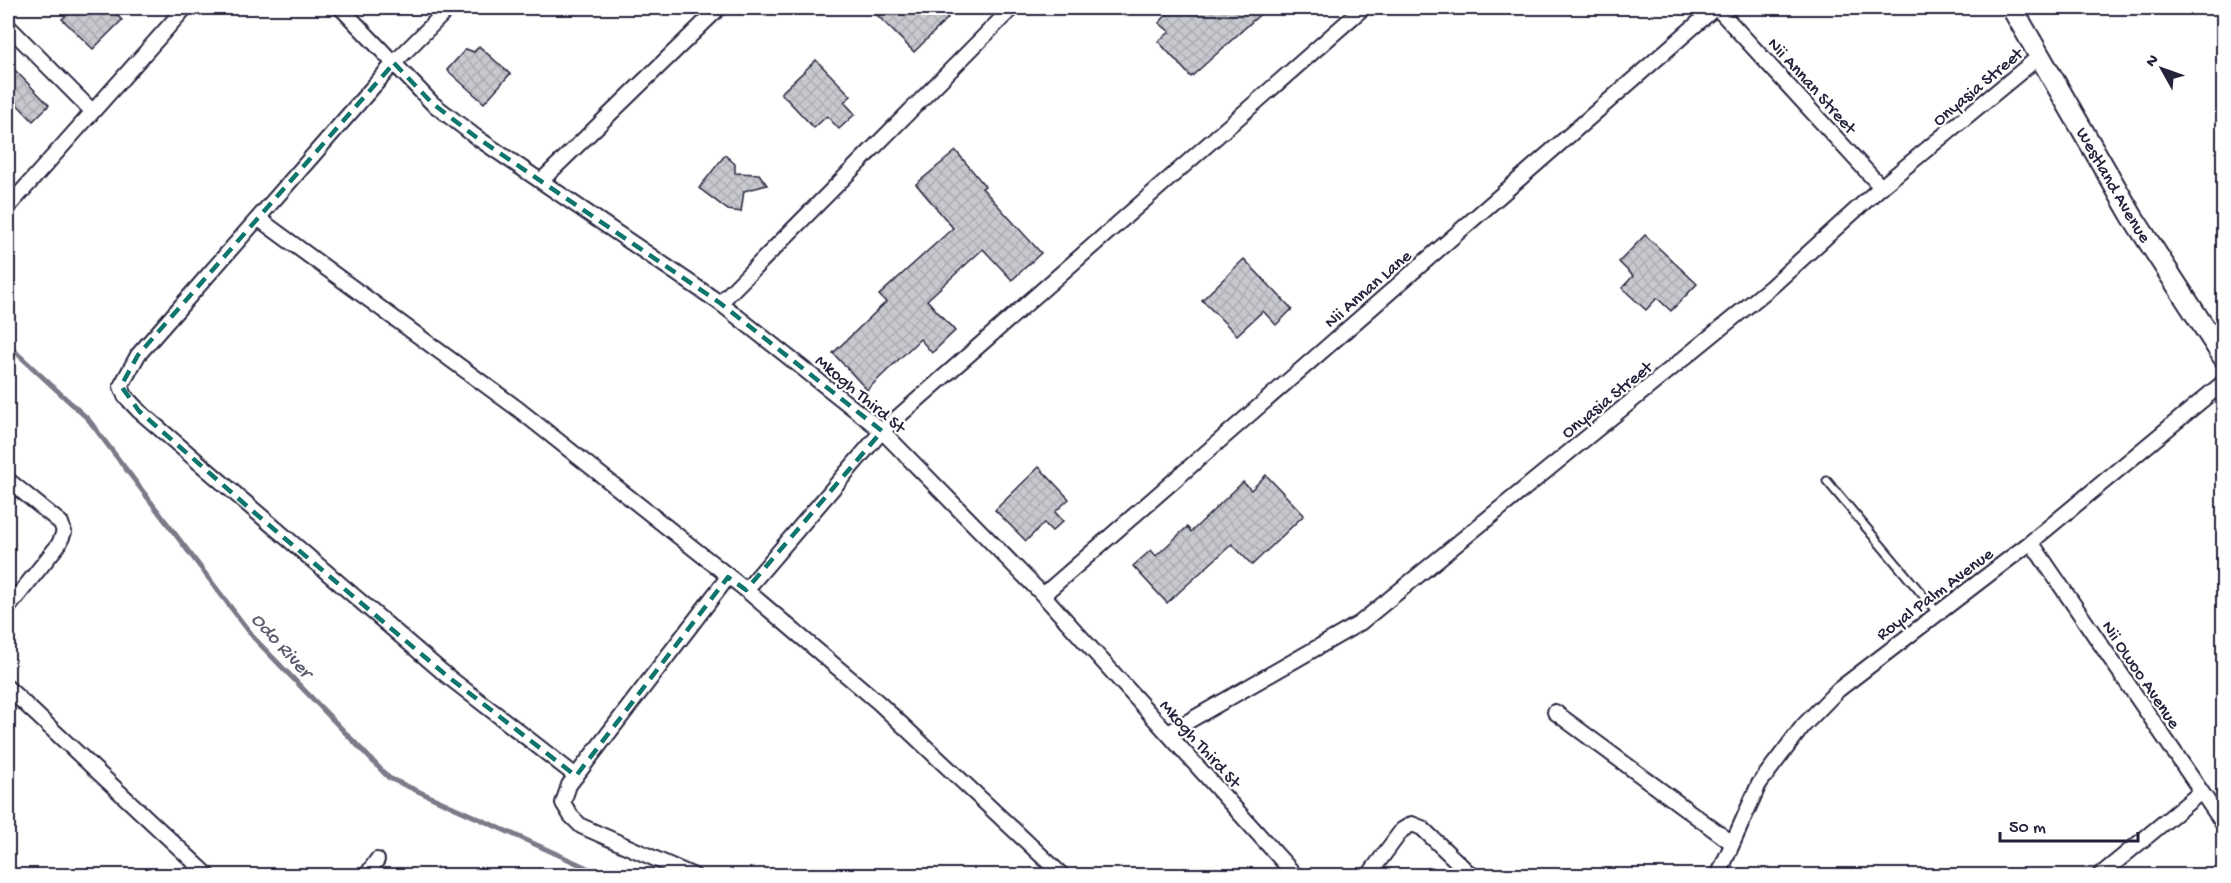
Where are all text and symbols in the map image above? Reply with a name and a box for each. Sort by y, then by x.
street label: Nii Annan Street [1762,34,1861,140]
north arrow [2132,39,2192,99]
street label: Onyasia Street [1929,43,2029,132]
text: N [2143,51,2164,72]
street label: Westland Avenue [2070,124,2155,248]
street label: Nii Annan Lane [1321,246,1417,333]
street label: Mkogh Third St [810,351,910,440]
street label: Onyasia Street [1558,357,1659,444]
street label: Royal Palm Avenue [1873,544,1999,646]
water label: Odo River [245,609,318,687]
street label: Nii Owoo Avenue [2096,617,2184,734]
street label: Mkogh Third St [1154,696,1245,794]
scale bar [2000,805,2138,843]
text: 50 m [2009,818,2046,839]

